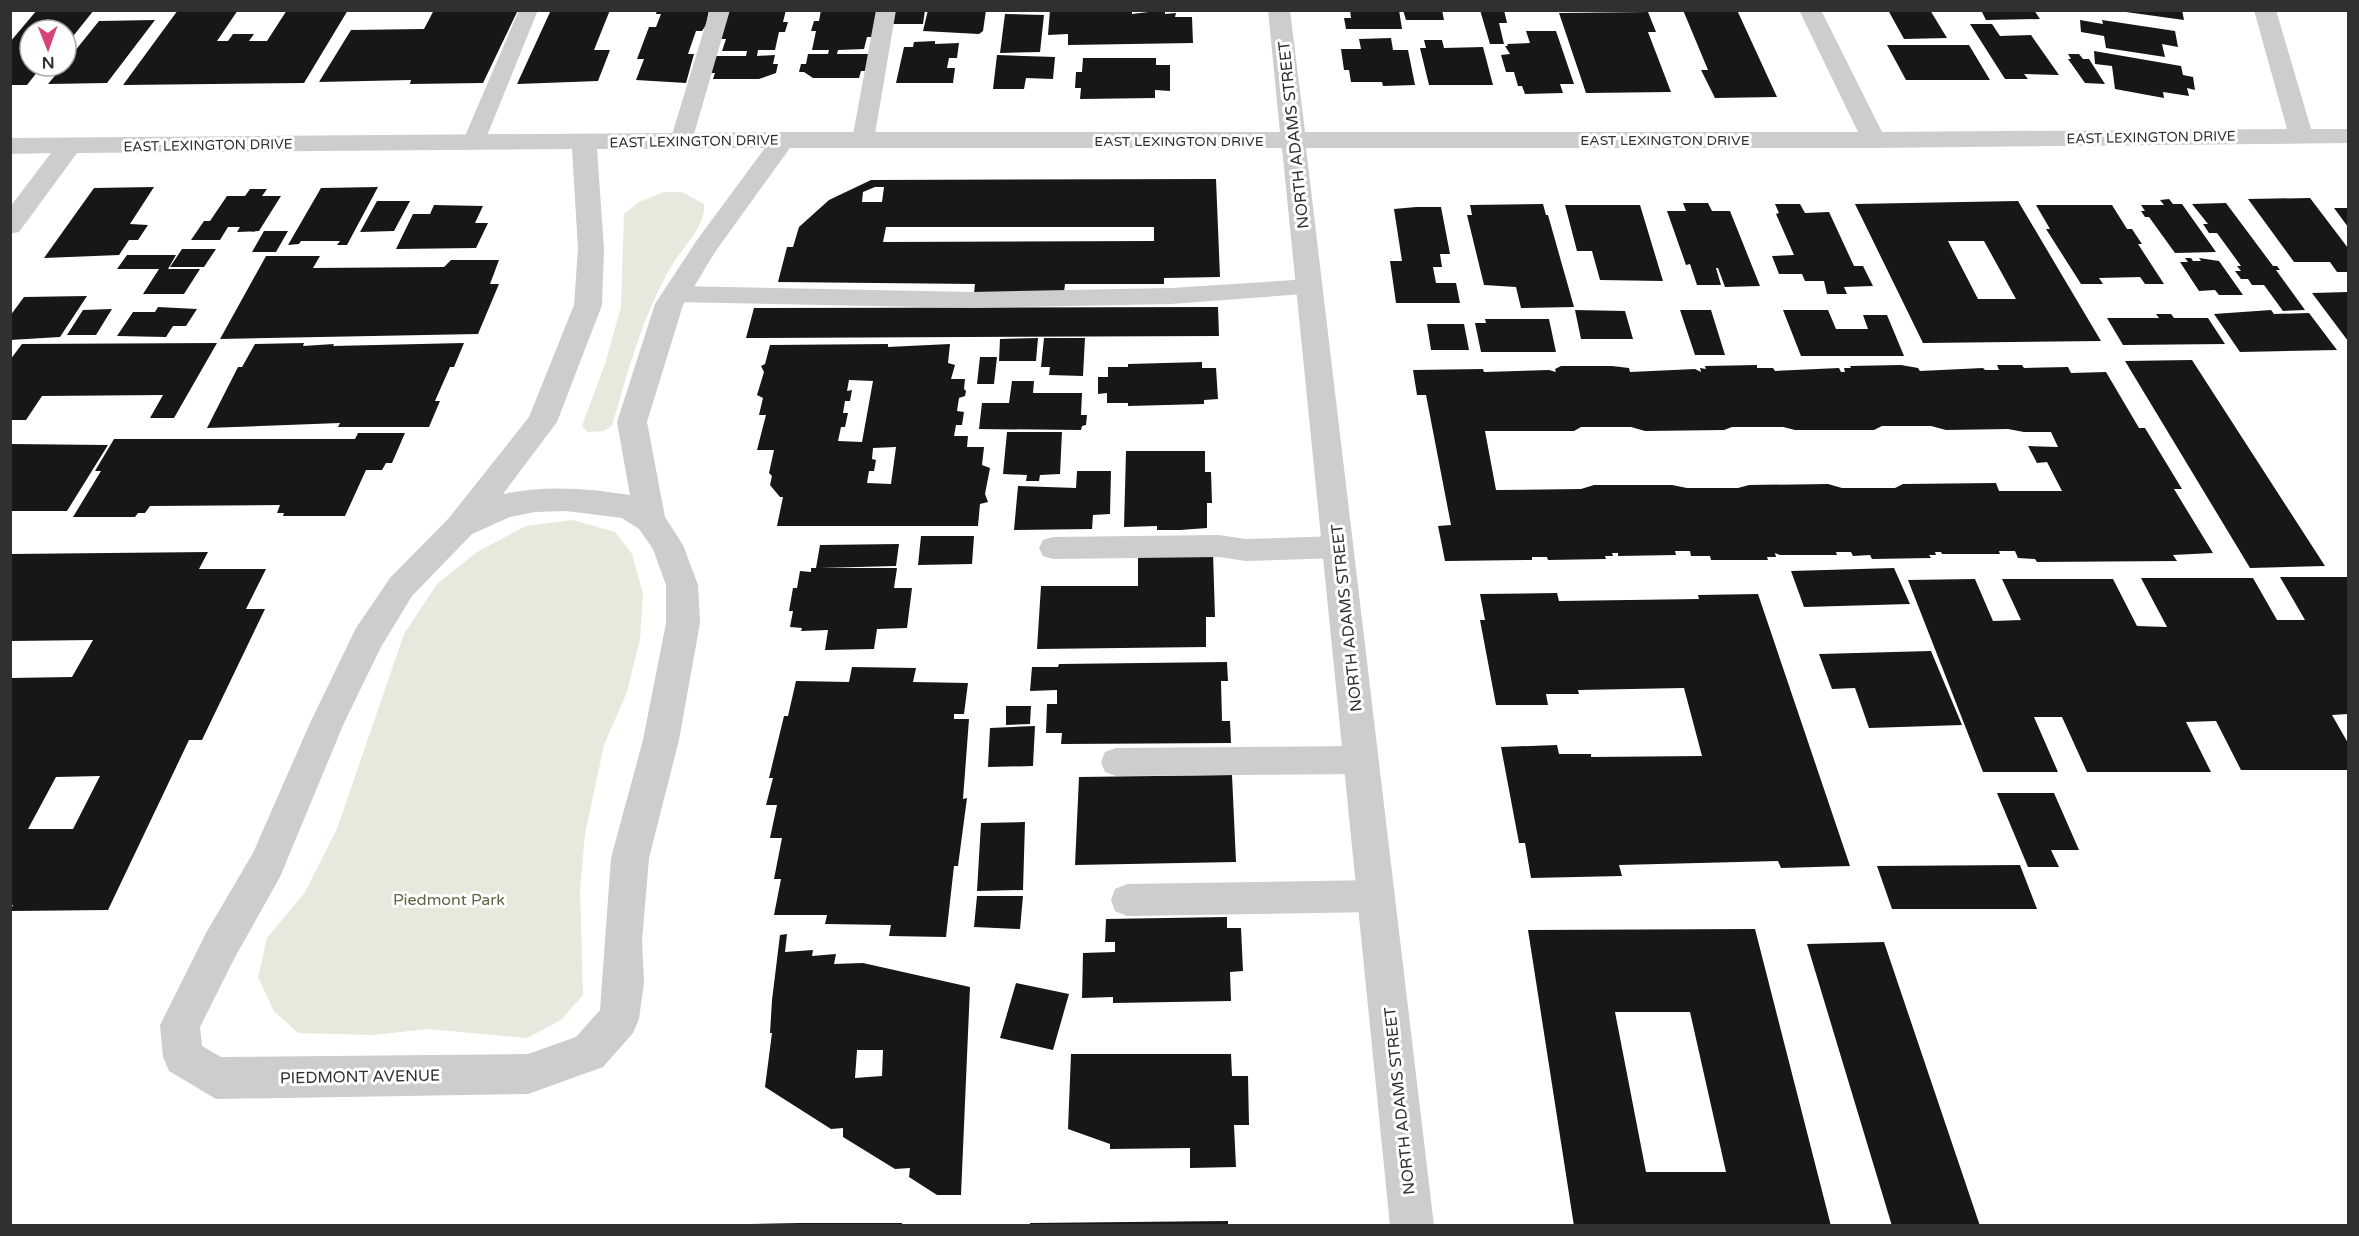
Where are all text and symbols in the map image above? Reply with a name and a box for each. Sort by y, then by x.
north arrow [18,18,78,78]
street label: NORTH ADAMS STREET [1274,40,1314,230]
text: N [42,52,55,72]
street label: EAST LEXINGTON DRIVE [2066,128,2236,147]
street label: EAST LEXINGTON DRIVE [609,132,779,151]
street label: EAST LEXINGTON DRIVE [1580,132,1750,149]
street label: EAST LEXINGTON DRIVE [1094,133,1264,150]
street label: EAST LEXINGTON DRIVE [123,136,293,155]
street label: NORTH ADAMS STREET [1327,523,1367,713]
park label: Piedmont Park [393,890,505,910]
street label: NORTH ADAMS STREET [1380,1006,1420,1196]
street label: PIEDMONT AVENUE [280,1066,440,1088]

